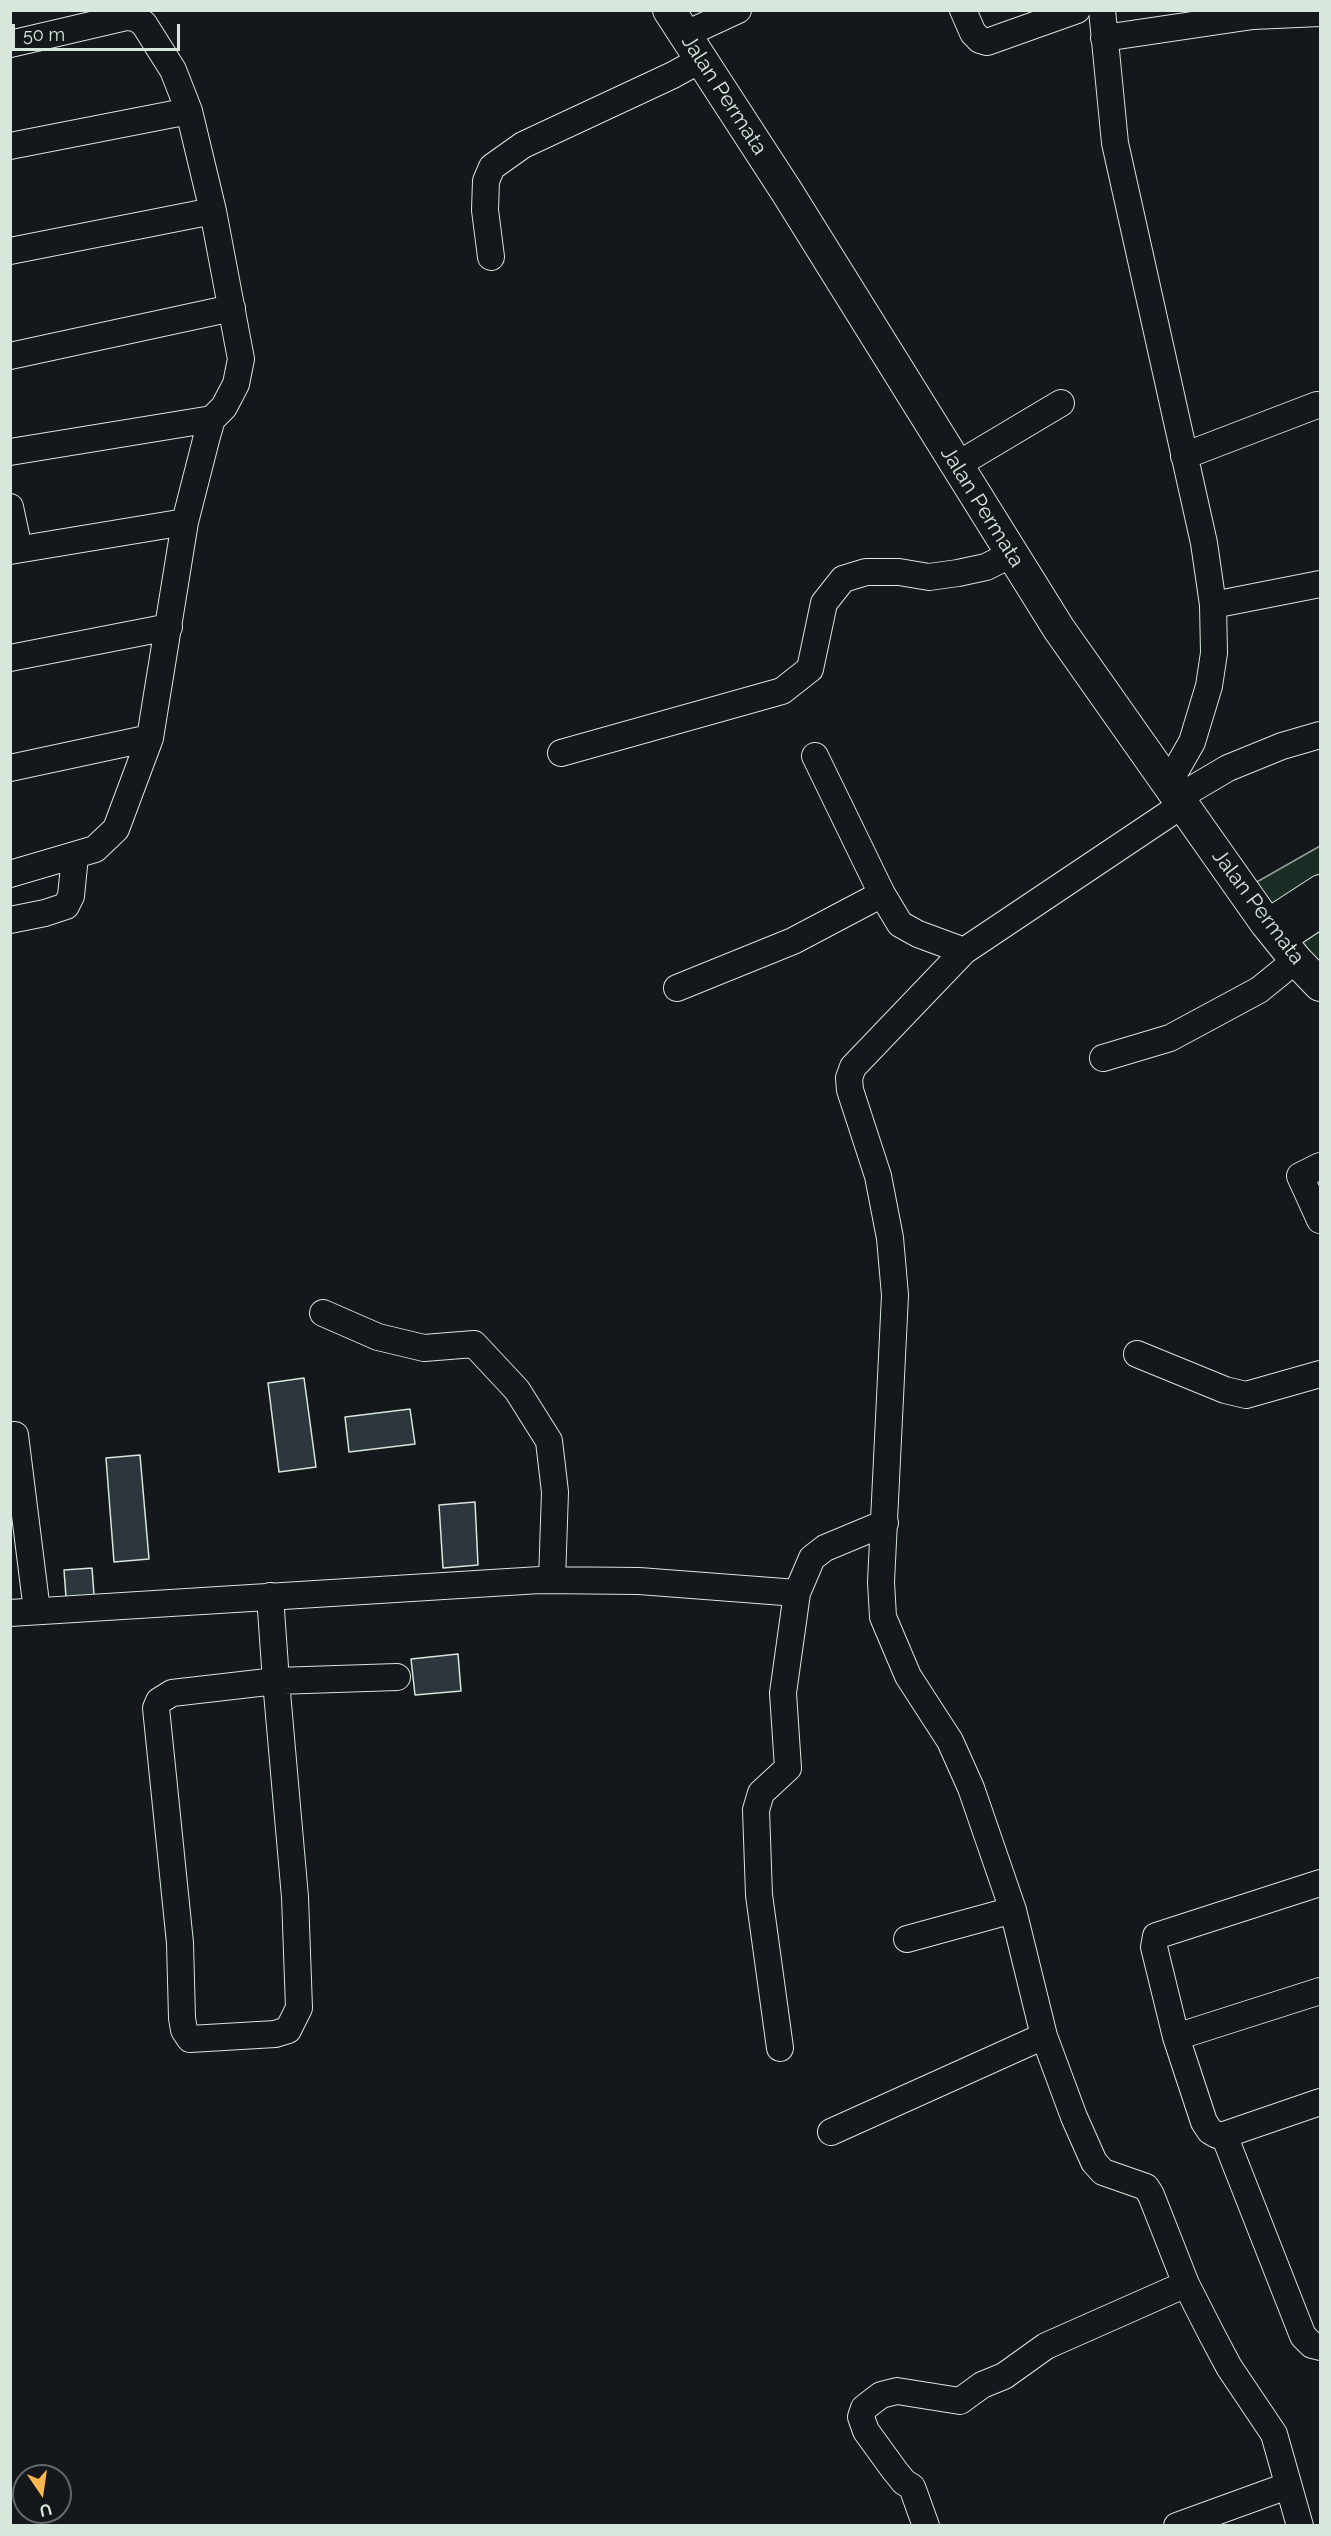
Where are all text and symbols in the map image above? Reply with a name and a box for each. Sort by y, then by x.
scale bar [15,12,183,50]
text: 50 m [23,24,65,45]
street label: Jalan Permata [676,30,772,160]
street label: Jalan Permata [935,442,1029,572]
street label: Jalan Permata [1206,844,1310,970]
north arrow [12,2464,72,2524]
text: U [38,2499,54,2521]

